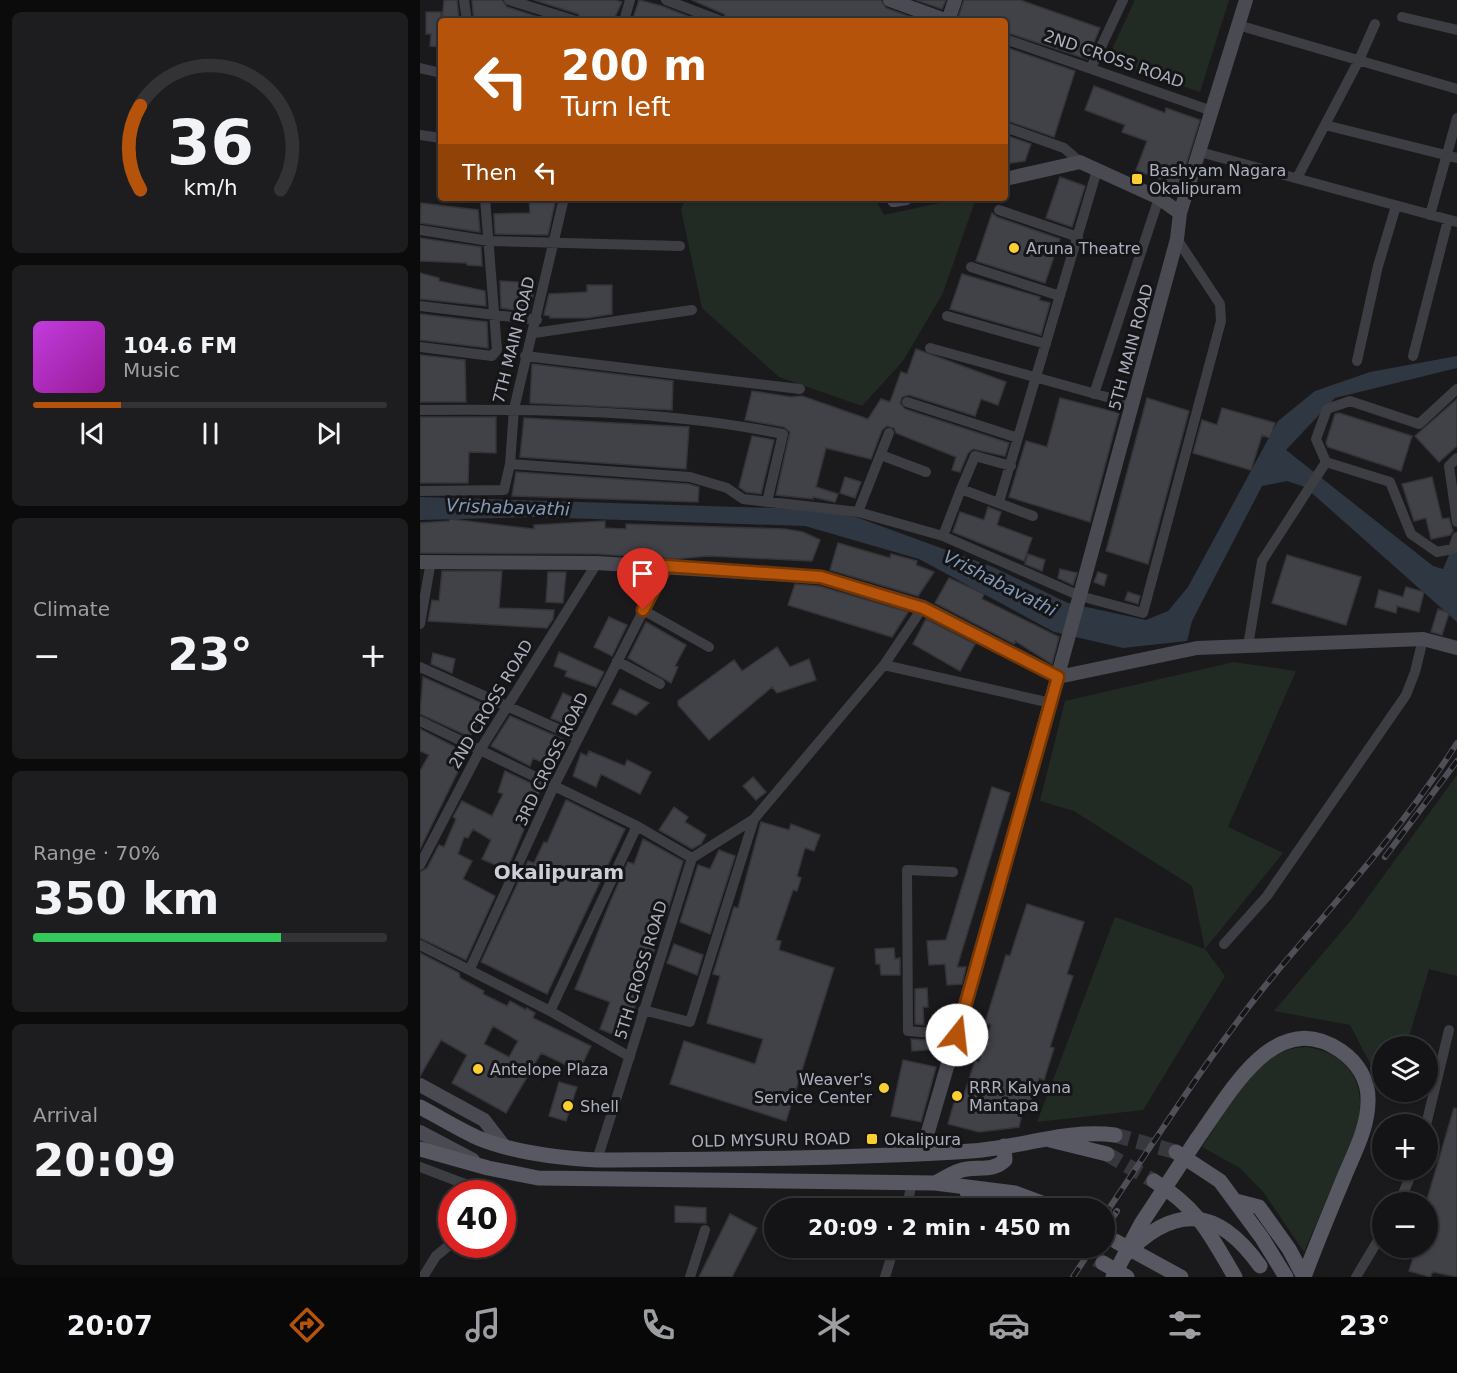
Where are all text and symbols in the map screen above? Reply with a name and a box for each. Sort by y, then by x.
street label: 2ND CROSS ROAD [1042,26,1186,92]
text: 200 m [561,41,707,90]
icon: left [462,42,540,120]
text: Turn left [561,91,671,122]
text: 36 [167,106,253,179]
icon: left [529,156,562,189]
text: Then [462,160,517,185]
place label: Bashyam Nagara Okalipuram [1149,161,1286,198]
marker: Bashyam Nagara Okalipuram [1130,172,1144,186]
text: km/h [183,175,237,200]
place label: Aruna Theatre [1026,239,1141,258]
marker: Aruna Theatre [1007,241,1021,255]
street label: 7TH MAIN ROAD [489,274,539,406]
street label: 5TH MAIN ROAD [1105,282,1157,412]
text: 104.6 FM [123,333,237,358]
text: Music [123,358,180,382]
icon: previous [76,417,109,450]
icon: pause [194,417,227,450]
icon: next [312,417,345,450]
water label: Vrishabavathi [446,494,570,520]
water label: Vrishabavathi [940,545,1060,621]
pin [617,548,668,610]
icon: arrive [626,557,659,590]
text: Climate [33,597,110,621]
text: 23° [167,628,253,681]
text: − [33,636,61,675]
text: + [359,636,387,675]
street label: 2ND CROSS ROAD [445,636,537,772]
street label: 3RD CROSS ROAD [512,689,592,829]
text: Range · 70% [33,841,160,865]
district label: Okalipuram [494,860,624,884]
text: 350 km [33,872,219,925]
street label: 5TH CROSS ROAD [611,898,671,1042]
position arrow [925,1003,989,1067]
map controls [1372,1036,1438,1258]
button: layers [1372,1036,1438,1102]
place label: Antelope Plaza [490,1060,609,1079]
marker: Antelope Plaza [471,1062,485,1076]
place label: Weaver's Service Center [754,1070,872,1107]
place label: RRR Kalyana Mantapa [969,1078,1071,1115]
marker: Weaver's Service Center [877,1081,891,1095]
marker: RRR Kalyana Mantapa [950,1089,964,1103]
place label: Shell [580,1097,619,1116]
marker: Shell [561,1099,575,1113]
text: Arrival [33,1103,98,1127]
button: + [1372,1114,1438,1180]
street label: OLD MYSURU ROAD [691,1129,851,1151]
place label: Okalipura [884,1130,961,1149]
marker: Okalipura [865,1132,879,1146]
text: 20:09 [33,1134,176,1187]
speed limit sign: 40 [438,1180,516,1258]
button: − [1372,1192,1438,1258]
text: 20:09 · 2 min · 450 m [808,1215,1071,1240]
icon: directions [286,1304,328,1346]
icon: music [462,1304,504,1346]
icon: phone [637,1304,679,1346]
icon: climate [813,1304,855,1346]
icon: car [988,1304,1030,1346]
icon: filters [1164,1304,1206,1346]
text: 20:07 [67,1310,153,1341]
text: 23° [1339,1310,1390,1341]

